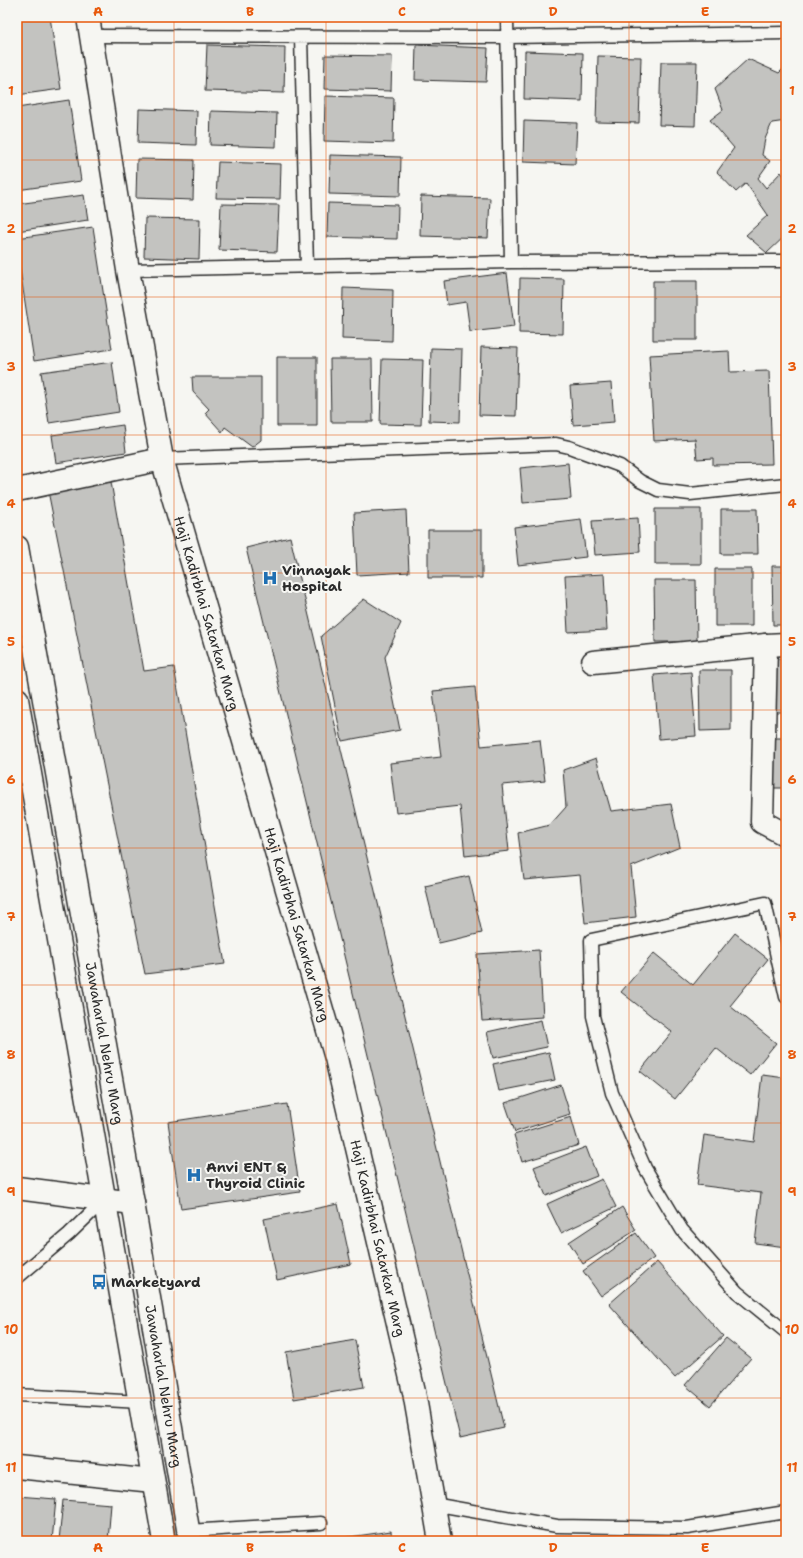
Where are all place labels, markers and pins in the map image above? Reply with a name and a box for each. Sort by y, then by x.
place label: Vinnayak Hospital [282,561,351,595]
hospital icon: Vinnayak Hospital [261,569,279,587]
place label: Anvi ENT & Thyroid Clinic [206,1158,305,1192]
hospital icon: Anvi ENT & Thyroid Clinic [185,1166,203,1184]
bus stop icon: Marketyard [90,1273,108,1291]
place label: Marketyard [111,1273,201,1291]

